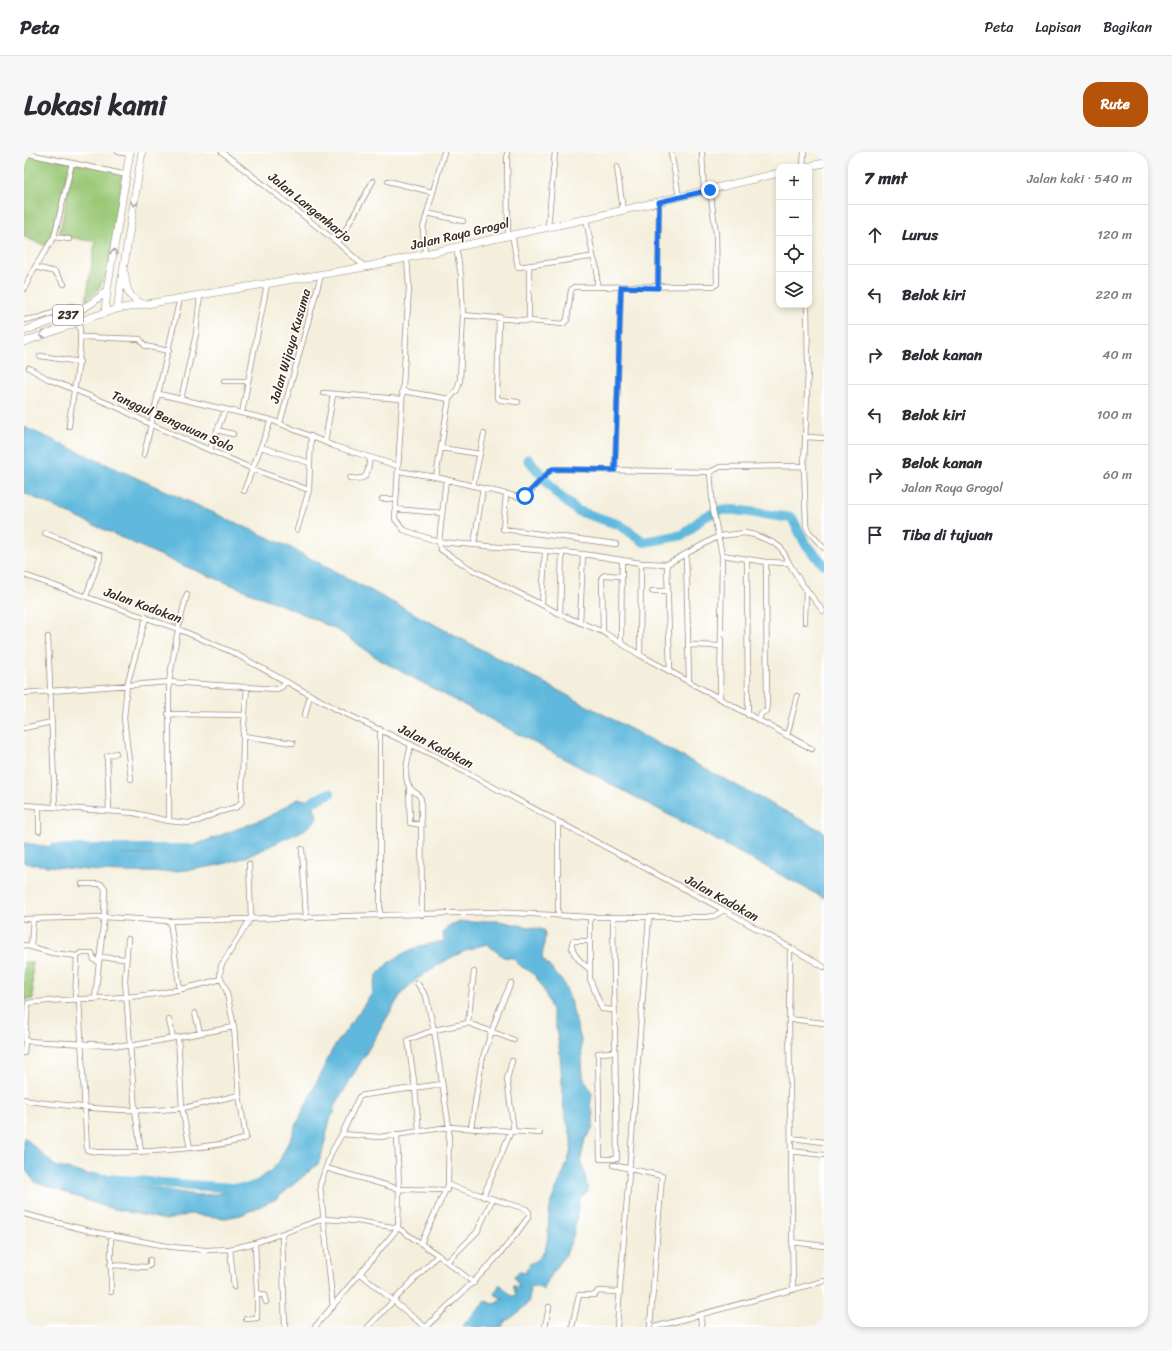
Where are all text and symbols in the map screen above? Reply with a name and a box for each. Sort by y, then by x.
text: Peta [20,11,59,44]
text: Peta [984,15,1013,40]
text: Lapisan [1035,15,1081,40]
text: Bagikan [1103,15,1152,40]
text: Lokasi kami [24,80,166,129]
button: Rute [1083,82,1148,127]
text: 7 mnt [864,163,907,193]
map controls [776,164,812,308]
button: + [776,164,812,200]
street label: Jalan Langenharjo [262,165,357,249]
text: Jalan kaki · 540 m [1027,167,1132,190]
route end [701,181,719,199]
button: − [776,200,812,236]
one-way arrow [130,201,139,207]
street label: Jalan Raya Grogol [407,211,512,257]
text: Lurus [902,222,938,248]
text: 120 m [1097,223,1132,246]
icon: ahead [864,224,886,246]
button: locate [776,236,812,272]
one-way arrow [109,249,118,255]
button: layers [776,272,812,308]
text: Belok kiri [902,282,965,308]
text: 220 m [1095,283,1132,306]
icon: left [864,284,886,306]
street label: Jalan Wijaya Kusuma [262,286,317,407]
road number: 237 [53,305,83,325]
one-way arrow [39,331,46,339]
text: Belok kanan [902,342,982,368]
text: 40 m [1102,343,1132,366]
icon: right [864,344,886,366]
street label: Tanggul Bengawan Solo [108,384,238,459]
text: Belok kiri [902,402,965,428]
text: 100 m [1097,403,1132,426]
icon: left [864,404,886,426]
text: Belok kanan [902,450,982,476]
text: 60 m [1103,463,1132,486]
icon: right [864,464,886,486]
text: Jalan Raya Grogol [902,476,1003,499]
route start [516,487,534,505]
text: Tiba di tujuan [902,522,993,548]
icon: arrive [864,524,886,546]
street label: Jalan Kadokan [100,580,185,630]
street label: Jalan Kadokan [394,717,478,775]
street label: Jalan Kadokan [680,868,763,928]

